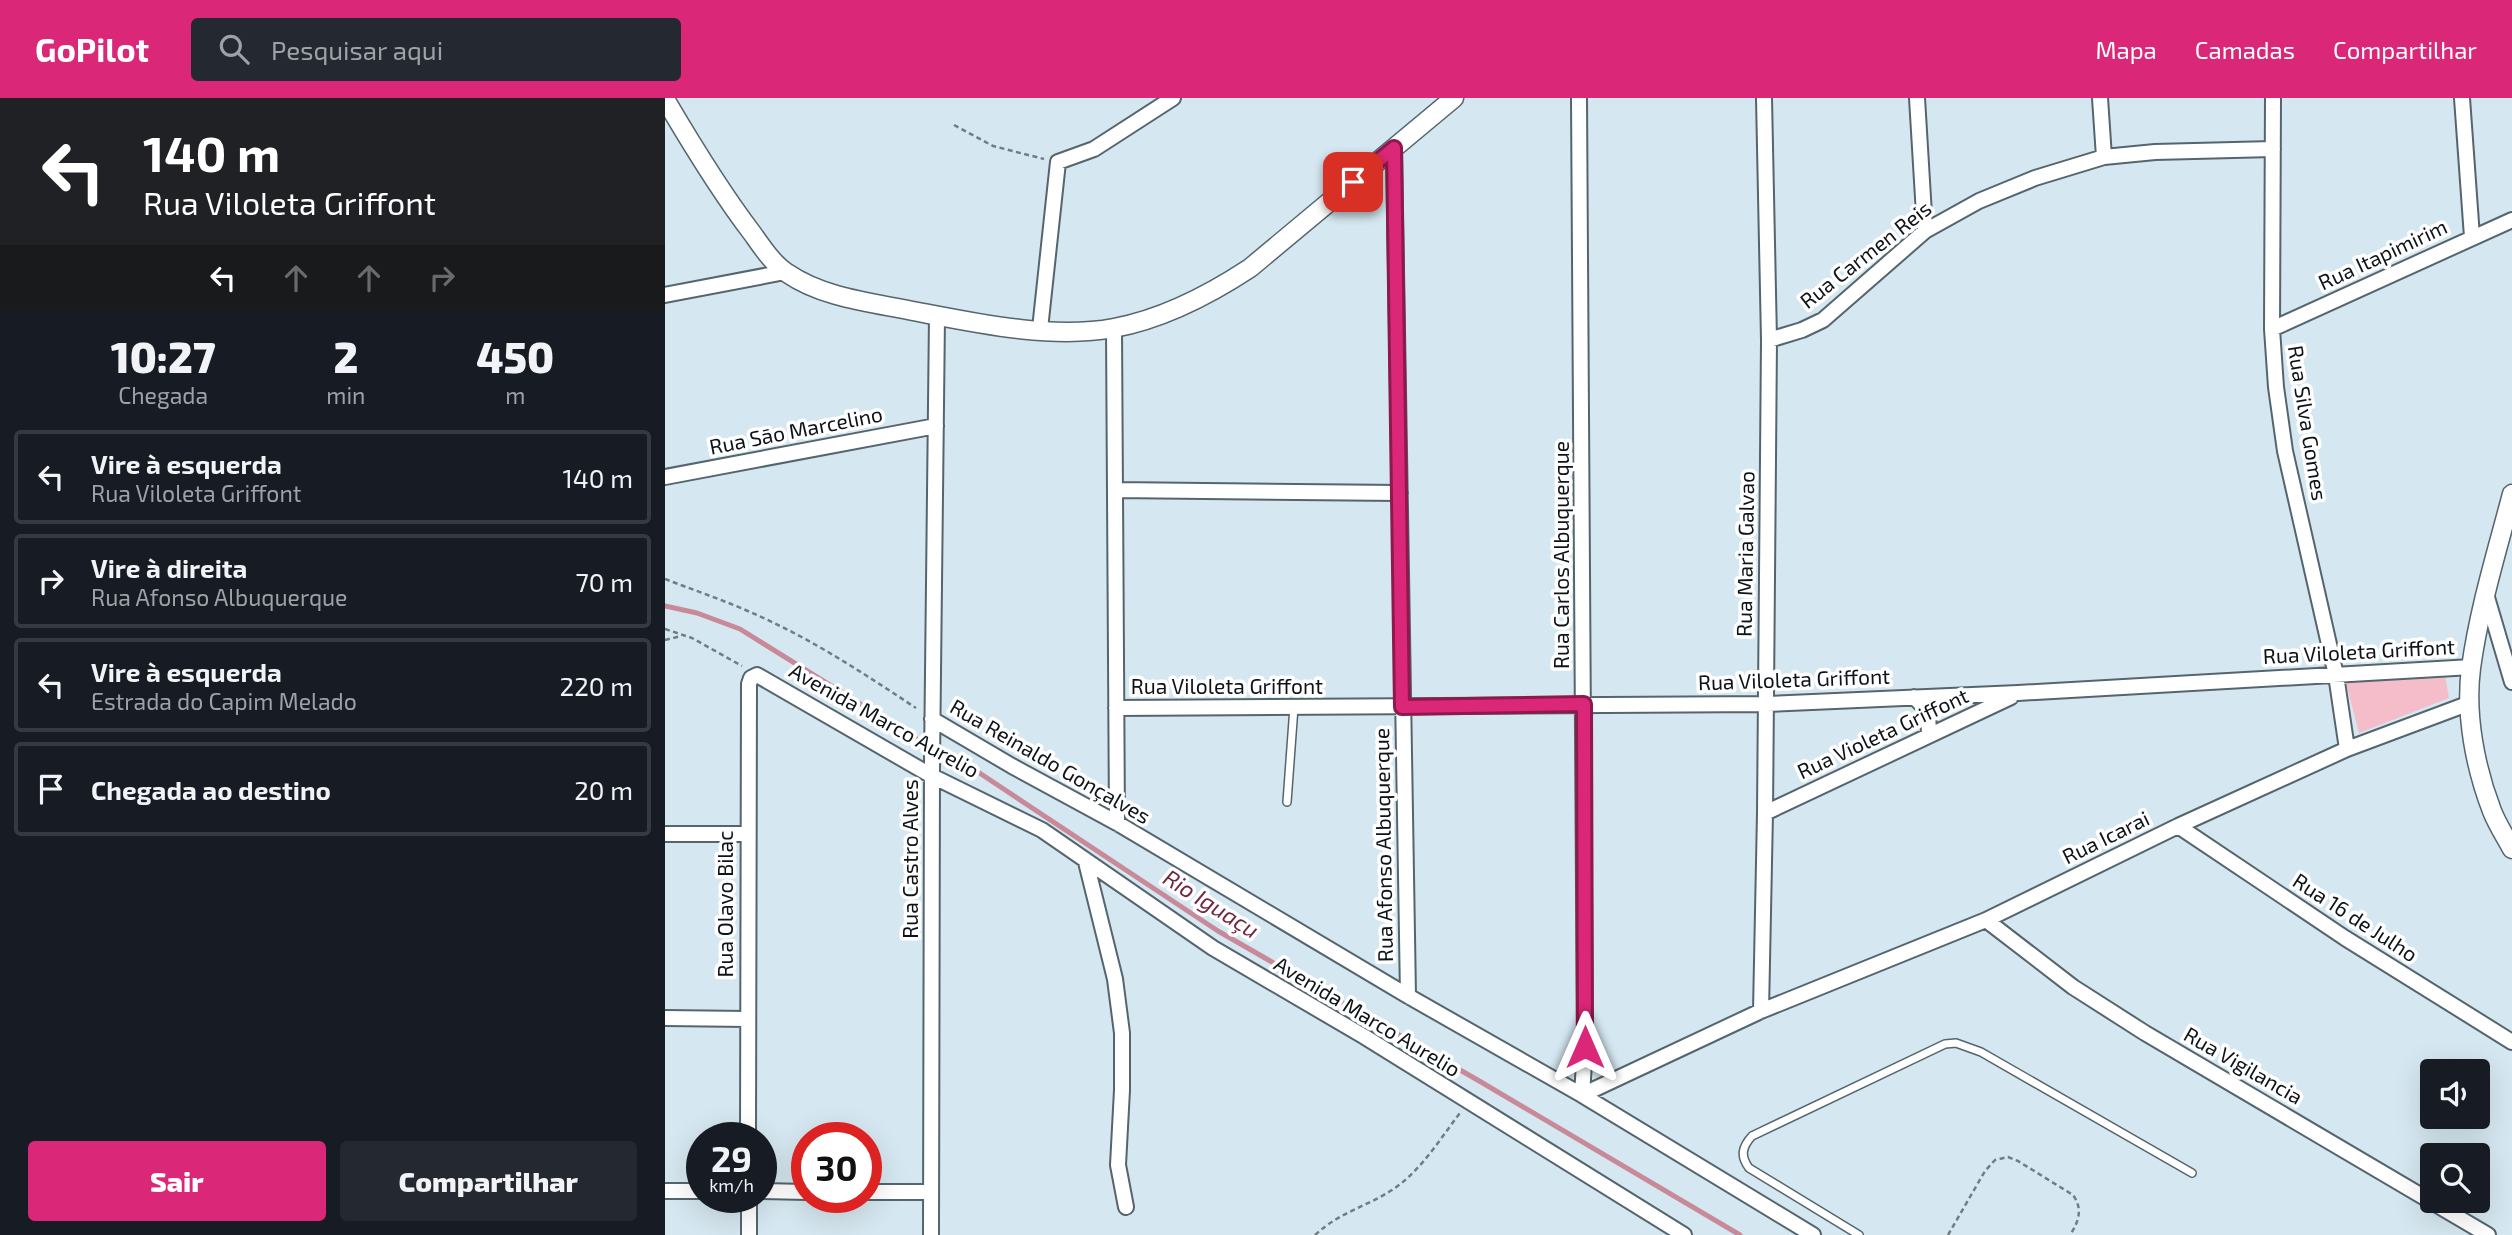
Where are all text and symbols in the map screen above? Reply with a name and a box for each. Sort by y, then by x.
search box [191,18,681,81]
text: GoPilot [35,29,149,69]
icon: search [215,30,253,68]
text: Pesquisar aqui [271,34,443,65]
text: Mapa [2095,35,2157,64]
text: Camadas [2195,35,2295,64]
text: Compartilhar [2333,35,2477,64]
text: 140 m [143,123,280,182]
icon: left [28,126,119,217]
pin [1323,152,1383,212]
icon: arrive [1334,163,1372,201]
text: Rua Viloleta Griffont [143,183,436,221]
street label: Rua Carmen Reis [1794,195,1936,313]
street label: Rua Itapimirim [2314,213,2451,294]
icon: left [204,259,242,297]
icon: ahead [277,259,315,297]
icon: ahead [350,259,388,297]
icon: right [423,259,461,297]
text: 10:27 [111,331,215,381]
text: 2 [333,331,358,381]
text: 450 [476,331,554,381]
street label: Rua Silva Gomes [2284,343,2333,502]
text: Chegada [118,381,208,409]
text: min [326,381,365,409]
text: m [505,381,525,409]
street label: Rua Sāo Marcelino [707,400,885,459]
street label: Rua Carlos Albuquerque [1548,441,1573,669]
text: Vire à esquerda [91,448,282,479]
icon: left [32,458,70,496]
text: 140 m [562,462,633,493]
street label: Rua Maria Galvao [1731,471,1758,637]
text: Rua Viloleta Griffont [91,479,302,507]
text: Vire à direita [91,552,247,583]
icon: right [32,562,70,600]
text: 70 m [575,566,633,597]
text: Rua Afonso Albuquerque [91,583,347,611]
street label: Rua Viloleta Griffont [2262,633,2456,668]
text: Vire à esquerda [91,656,282,687]
street label: Avenida Marco Aurelio [786,657,984,782]
street label: Rua Viloleta Griffont [1697,663,1890,694]
icon: left [32,666,70,704]
text: 220 m [560,670,633,701]
street label: Rua Viloleta Griffont [1131,673,1323,698]
street label: Rua Violeta Griffont [1793,682,1972,783]
text: Estrada do Capim Melado [91,687,357,715]
street label: Rua Reinaldo Gonçalves [945,693,1155,830]
street label: Rua Afonso Albuquerque [1368,728,1397,962]
icon: arrive [32,770,70,808]
text: Chegada ao destino [91,774,331,805]
text: 20 m [574,774,633,805]
street label: Rua Castro Alves [897,779,922,939]
street label: Rua Icarai [2058,805,2153,868]
street label: Rua Olavo Bilac [712,831,737,977]
water label: Rio Iguaçu [1158,863,1265,944]
street label: Rua 16 de Julho [2289,867,2423,966]
street label: Avenida Marco Aurelio [1270,950,1465,1081]
position arrow [1548,1010,1622,1084]
street label: Rua Vigilancia [2180,1021,2307,1109]
map controls [2420,1059,2490,1213]
button: sound [2420,1059,2490,1129]
speed limit sign: 30 [791,1122,882,1213]
text: 29 [711,1137,752,1179]
button: Sair [28,1141,326,1221]
button: Compartilhar [340,1141,637,1221]
button: search [2420,1143,2490,1213]
text: km/h [709,1174,754,1196]

